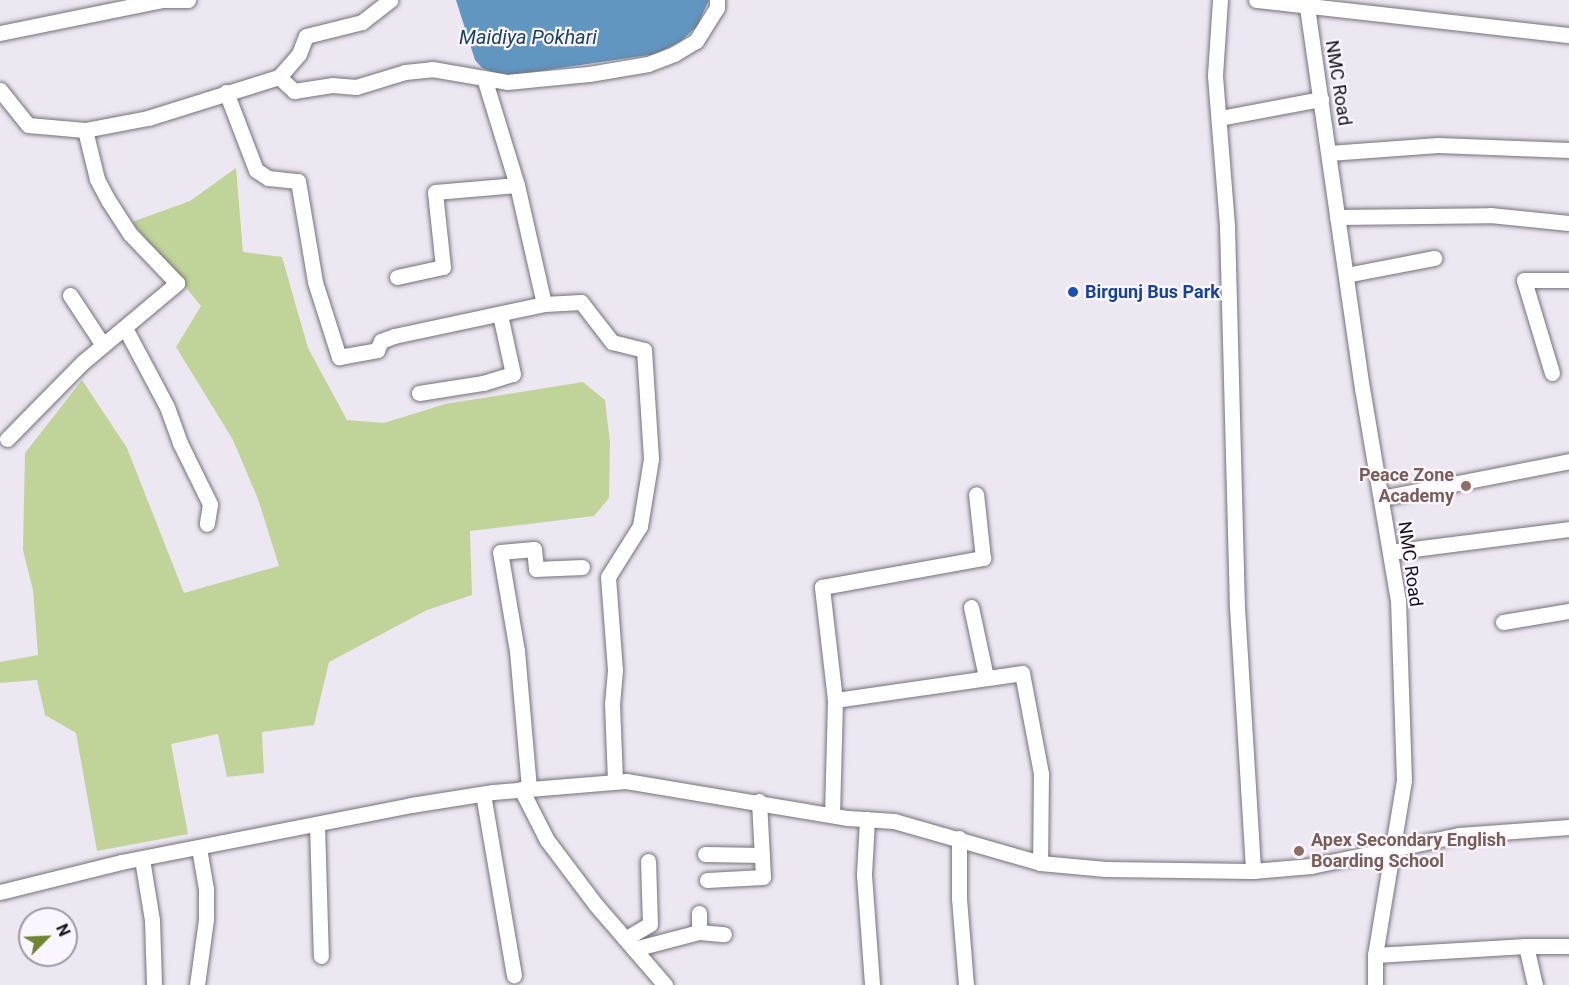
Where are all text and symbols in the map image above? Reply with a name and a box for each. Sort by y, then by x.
water label: Maidiya Pokhari [459,25,597,49]
street label: NMC Road [1321,39,1355,127]
place label: Birgunj Bus Park [1085,281,1220,303]
marker: Birgunj Bus Park [1066,285,1080,299]
place label: Peace Zone Academy [1359,465,1454,508]
marker: Peace Zone Academy [1459,479,1473,493]
street label: NMC Road [1393,520,1427,608]
place label: Apex Secondary English Boarding School [1311,830,1506,872]
marker: Apex Secondary English Boarding School [1292,844,1306,858]
north arrow [18,907,78,967]
text: N [52,921,74,939]

